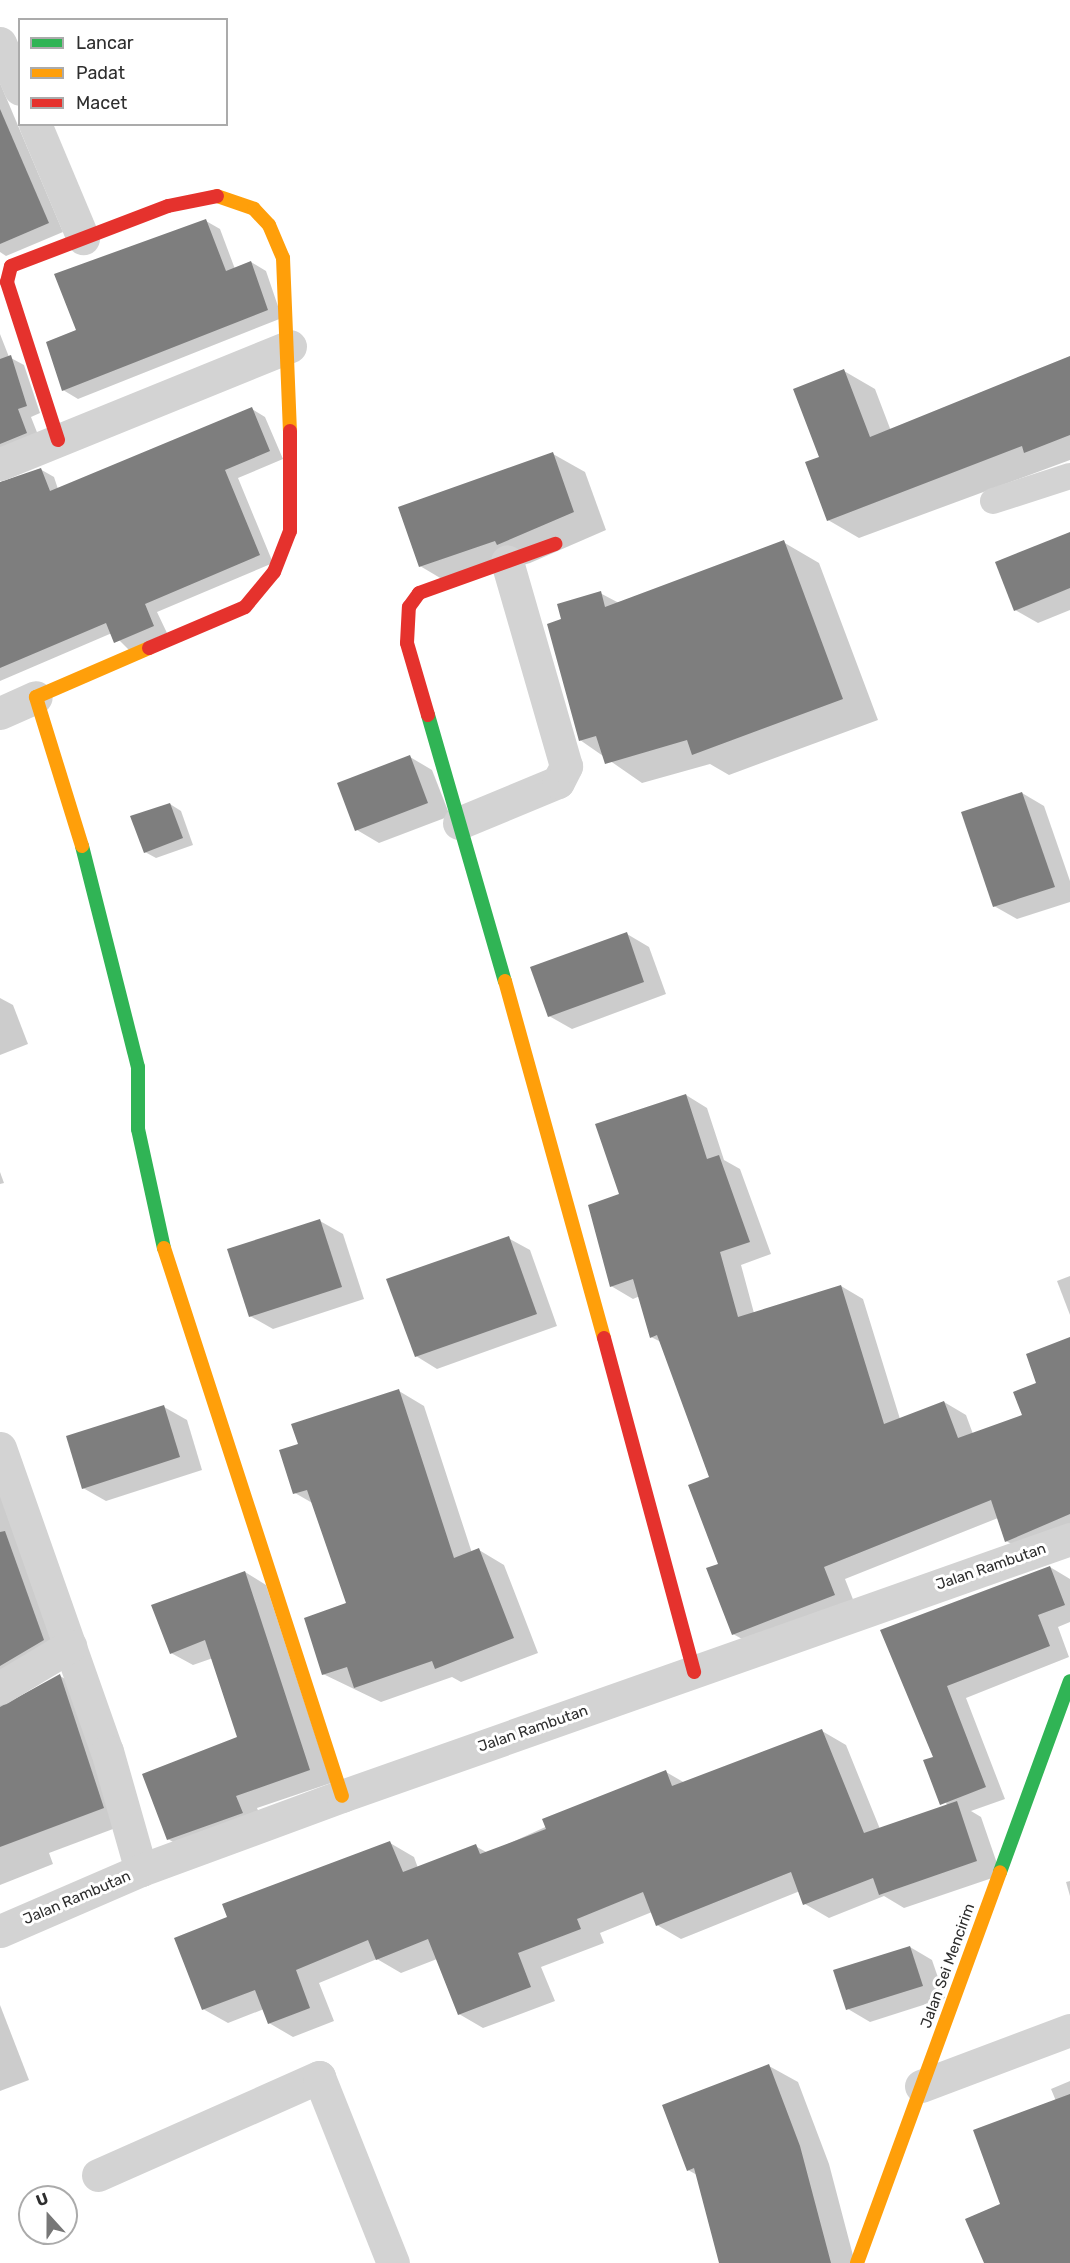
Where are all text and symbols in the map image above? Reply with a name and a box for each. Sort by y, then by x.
legend [18,18,228,126]
text: Lancar [76,32,134,54]
text: Padat [76,62,125,84]
text: Macet [76,92,127,114]
street label: Jalan Rambutan [934,1540,1048,1594]
street label: Jalan Rambutan [476,1702,590,1756]
street label: Jalan Rambutan [21,1867,133,1929]
street label: Jalan Sei Mencirim [917,1901,979,2031]
north arrow [18,2185,78,2245]
text: U [33,2189,51,2211]

